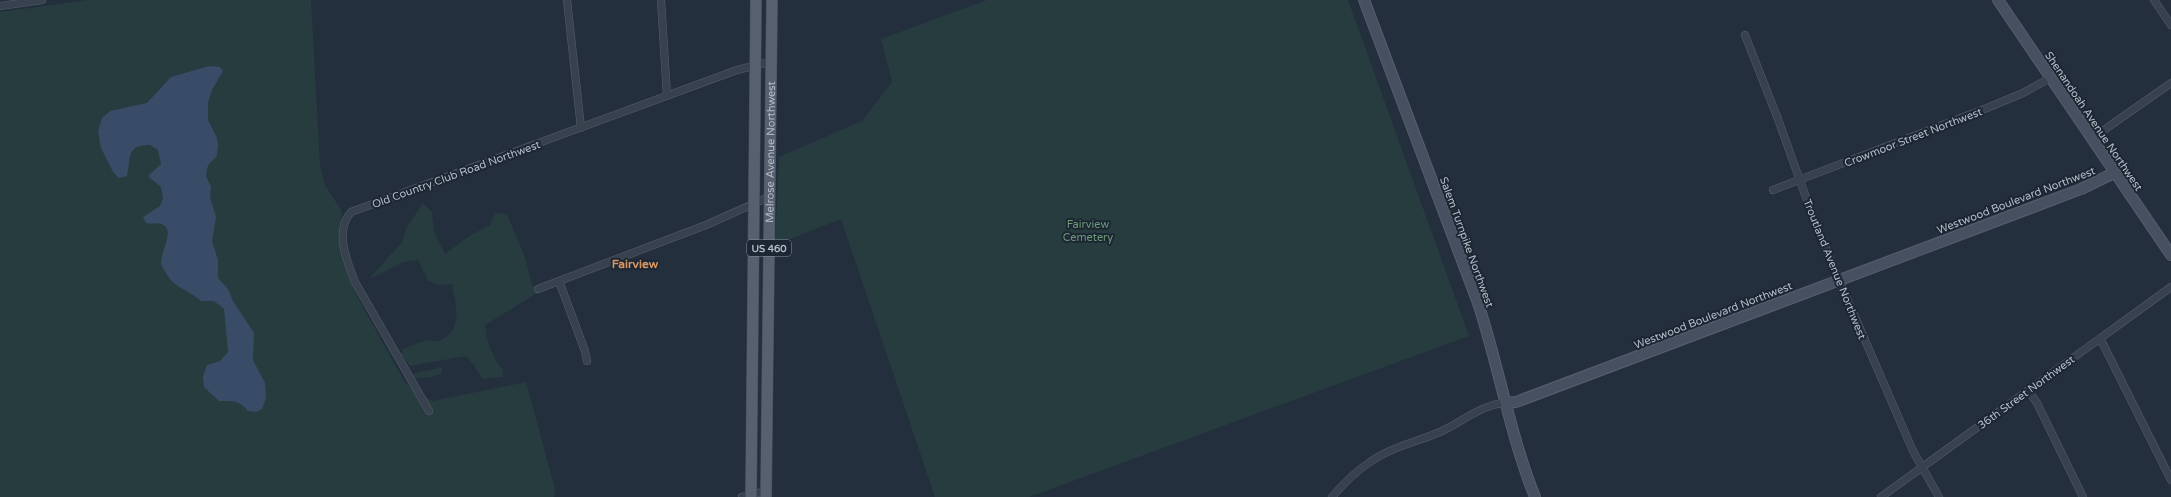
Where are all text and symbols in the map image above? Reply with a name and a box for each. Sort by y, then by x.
street label: Shenandoah Avenue Northwest [2042,49,2145,194]
street label: Melrose Avenue Northwest [763,81,778,223]
street label: Crowmoor Street Northwest [1842,105,1984,170]
street label: Old Country Club Road Northwest [370,138,542,211]
street label: Westwood Boulevard Northwest [1935,164,2097,237]
street label: Salem Turnpike Northwest [1437,175,1496,309]
street label: Troutland Avenue Northwest [1800,197,1869,341]
park label: Fairview Cemetery [1063,218,1113,244]
road number: US 460 [747,240,791,256]
district label: Fairview [612,257,659,271]
street label: Westwood Boulevard Northwest [1632,279,1794,352]
street label: 36th Street Northwest [1975,353,2077,432]

